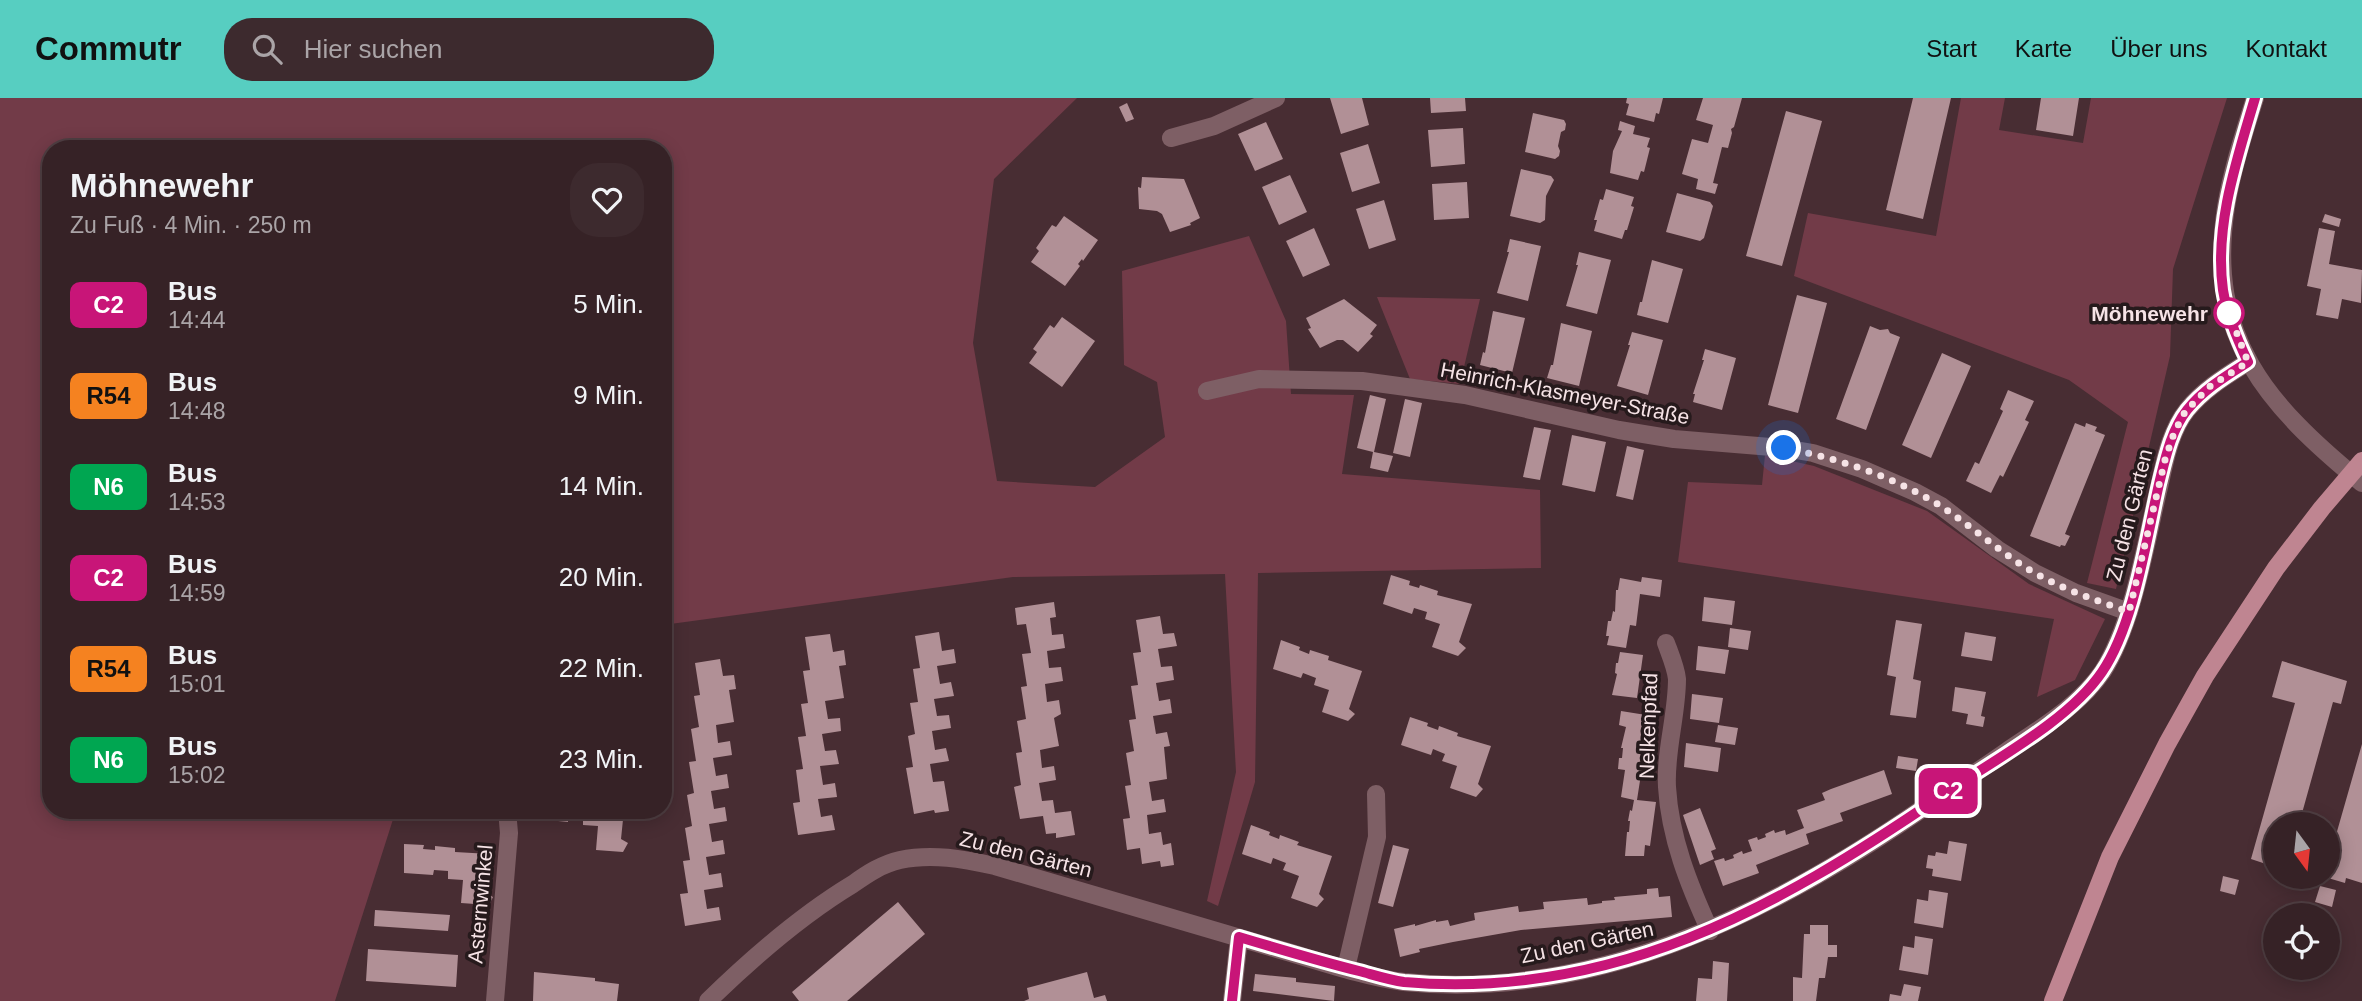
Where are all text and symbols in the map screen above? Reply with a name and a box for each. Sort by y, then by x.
search box [224,18,714,81]
text: Commutr [35,30,182,67]
icon: search [248,30,286,68]
text: Hier suchen [304,34,442,64]
text: Start [1926,35,1977,62]
text: Karte [2015,35,2072,62]
text: Über uns [2110,35,2208,62]
text: Kontakt [2246,35,2327,62]
button: heart [570,163,644,237]
text: Möhnewehr [70,167,253,204]
text: Zu Fuß · 4 Min. · 250 m [70,212,312,238]
text: Bus [168,276,217,306]
text: 5 Min. [573,289,644,319]
text: C2 [93,291,124,318]
marker: Möhnewehr [2214,298,2244,328]
place label: Möhnewehr [2091,302,2208,325]
text: 14:44 [168,307,226,333]
street label: Heinrich-Klasmeyer-Straße [1439,358,1691,428]
text: Bus [168,367,217,397]
text: 9 Min. [573,380,644,410]
text: R54 [86,382,131,409]
text: 14:48 [168,398,226,424]
your location [1766,430,1801,465]
street label: Zu den Gärten [2101,447,2157,583]
text: Bus [168,458,217,488]
text: 14 Min. [559,471,644,501]
text: N6 [93,473,124,500]
text: 14:53 [168,489,226,515]
text: Bus [168,549,217,579]
text: 20 Min. [559,562,644,592]
text: C2 [93,564,124,591]
text: 14:59 [168,580,226,606]
text: Bus [168,640,217,670]
text: 22 Min. [559,653,644,683]
text: R54 [86,655,131,682]
text: 15:01 [168,671,226,697]
street label: Nelkenpfad [1635,673,1661,779]
text: Bus [168,731,217,761]
text: 23 Min. [559,744,644,774]
text: N6 [93,746,124,773]
text: 15:02 [168,762,226,788]
line badge: C2 [1916,768,1980,814]
text: C2 [1933,777,1963,804]
north arrow [2263,812,2340,889]
map controls [2263,812,2340,980]
street label: Zu den Gärten [958,826,1094,882]
street label: Asternwinkel [463,844,497,964]
button: locate [2263,903,2340,980]
street label: Zu den Gärten [1518,917,1656,967]

